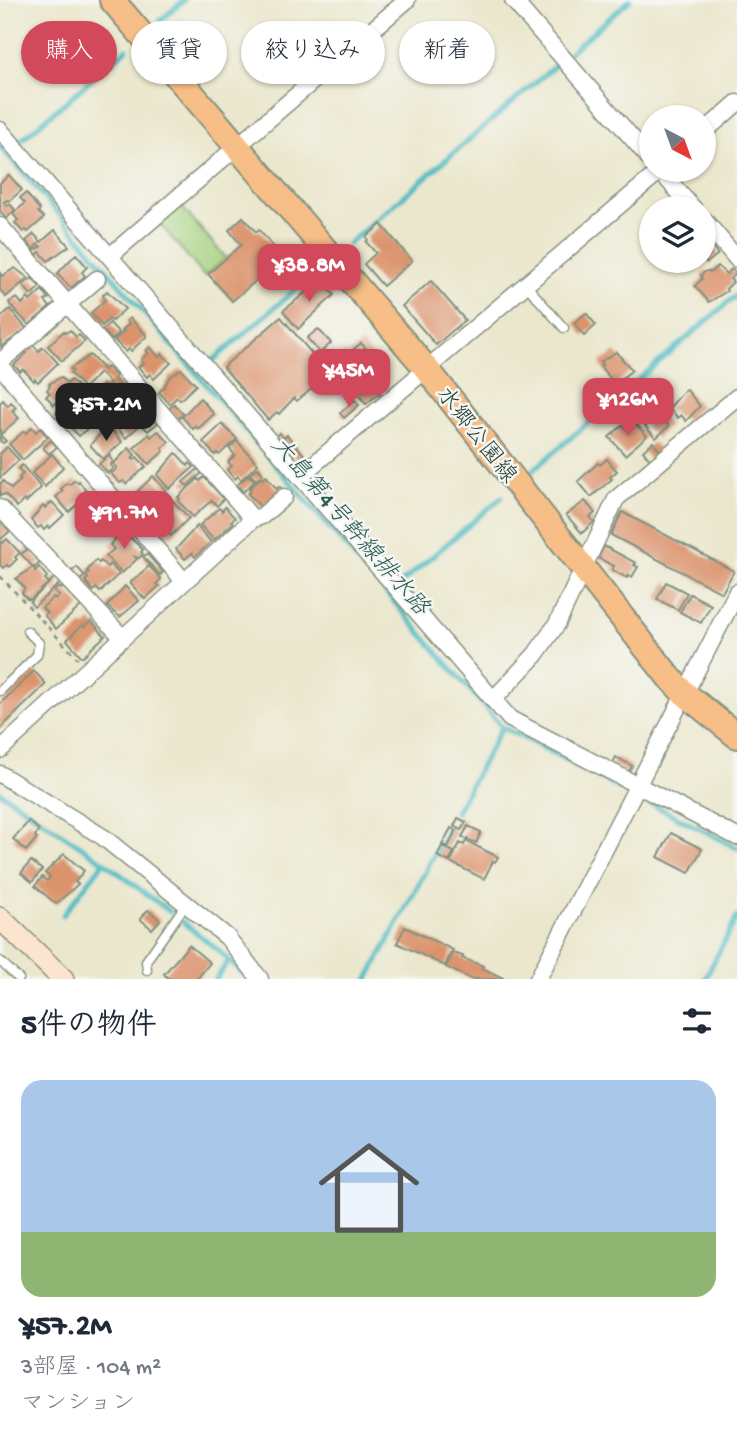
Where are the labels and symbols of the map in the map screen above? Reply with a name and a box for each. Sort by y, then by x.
north arrow [639,105,716,182]
pin: ¥38.8M [252,244,366,304]
pin: ¥45M [308,350,390,409]
pin: ¥126M [579,378,677,438]
street label: 水郷公園線 [429,382,522,490]
pin: ¥57.2M [49,384,163,443]
water label: 大島第4号幹線排水路 [263,431,436,624]
pin: ¥91.7M [67,491,181,551]

